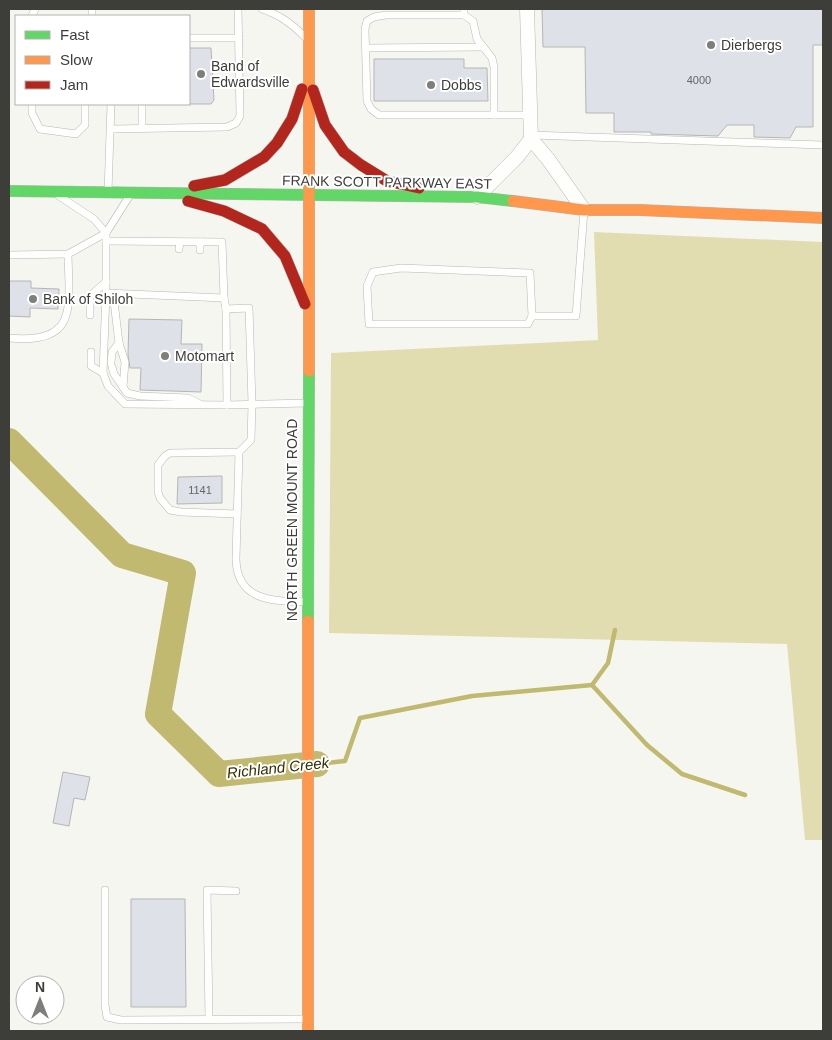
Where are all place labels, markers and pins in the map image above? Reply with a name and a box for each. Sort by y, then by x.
place label: Dierbergs [721,37,782,53]
marker: Dierbergs [705,39,717,51]
place label: Band of Edwardsville [211,58,290,90]
marker: Band of Edwardsville [195,68,207,80]
place label: Dobbs [441,77,481,93]
marker: Dobbs [425,79,437,91]
place label: Bank of Shiloh [43,291,133,307]
marker: Bank of Shiloh [27,293,39,305]
place label: Motomart [175,348,234,364]
marker: Motomart [159,350,171,362]

